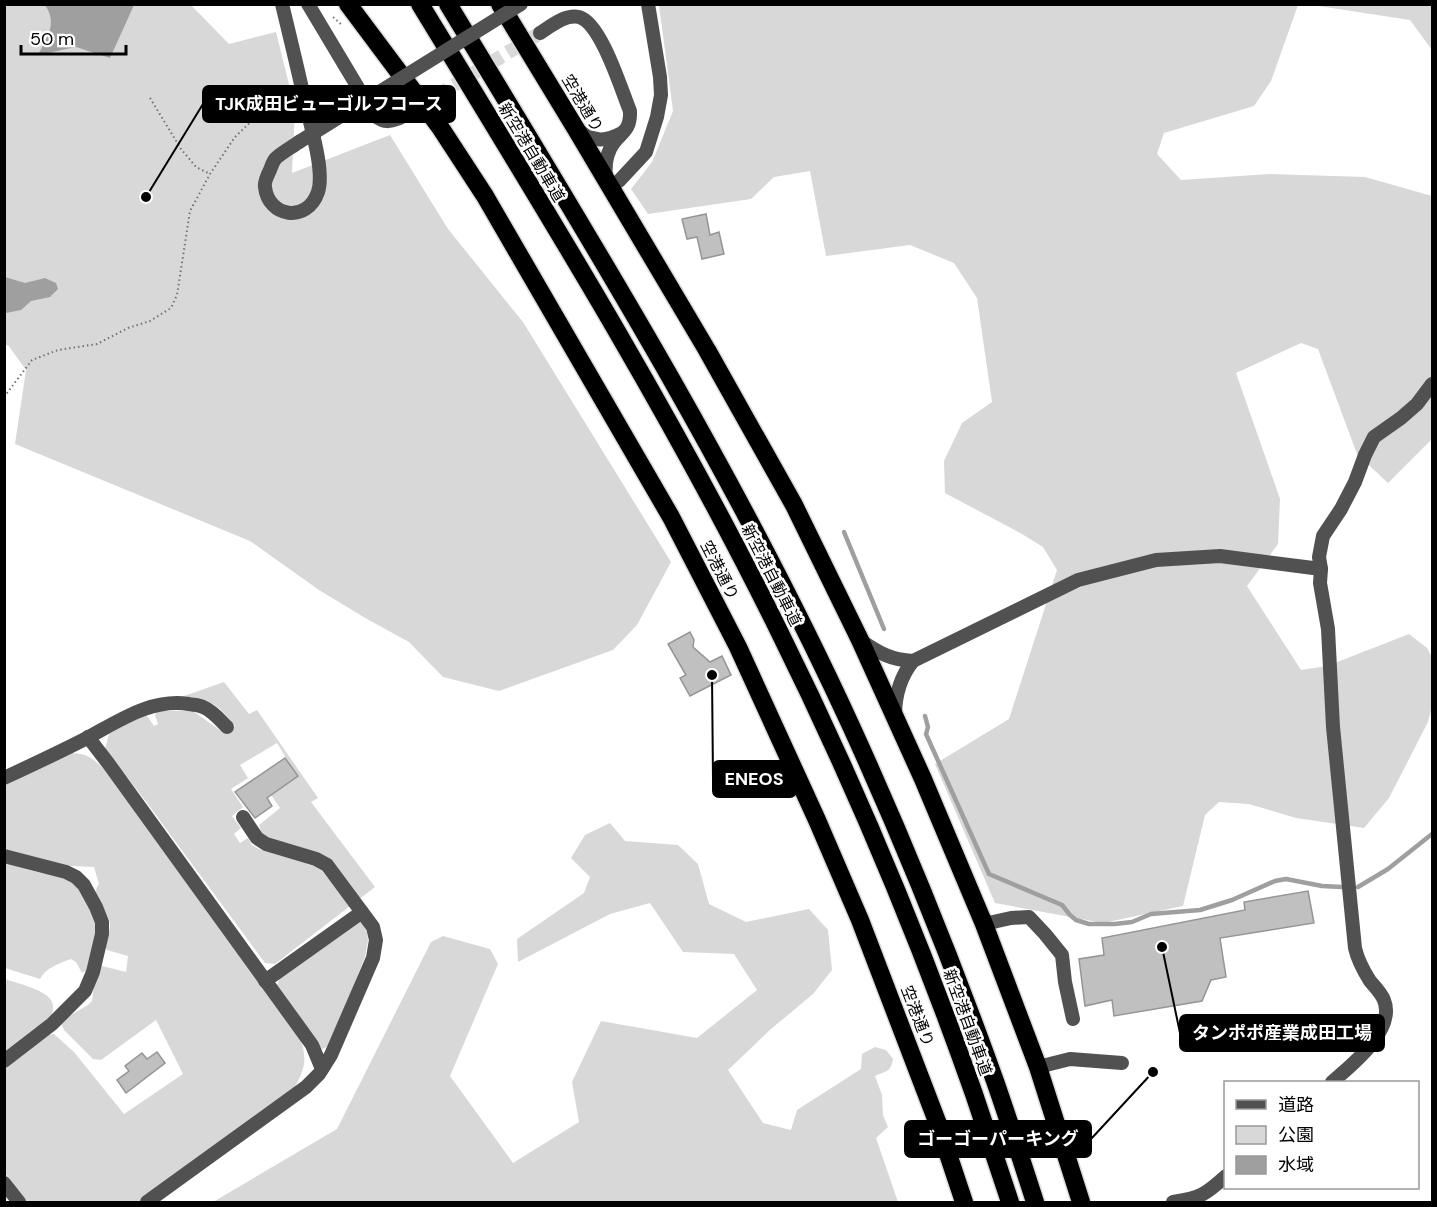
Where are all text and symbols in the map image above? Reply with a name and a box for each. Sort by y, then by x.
scale bar [21,18,126,56]
text: 50 m [30,27,74,51]
street label: 空港通り [557,70,608,136]
callout: TJK成田ビューゴルフコース [203,86,455,122]
text: TJK成田ビューゴルフコース [215,92,443,116]
street label: 新空港自動車道 [494,99,569,206]
street label: 新空港自動車道 [737,521,806,630]
street label: 空港通り [696,537,743,604]
callout: ENEOS [713,761,796,797]
text: ENEOS [724,767,784,791]
street label: 新空港自動車道 [939,966,997,1078]
street label: 空港通り [896,983,939,1050]
callout: タンポポ産業成田工場 [1180,1015,1384,1051]
text: タンポポ産業成田工場 [1192,1021,1372,1045]
legend [1224,1081,1419,1189]
text: 道路 [1278,1093,1314,1117]
callout: ゴーゴーパーキング [905,1121,1091,1157]
text: 公園 [1278,1123,1314,1147]
text: ゴーゴーパーキング [917,1127,1079,1151]
text: 水域 [1278,1153,1314,1177]

